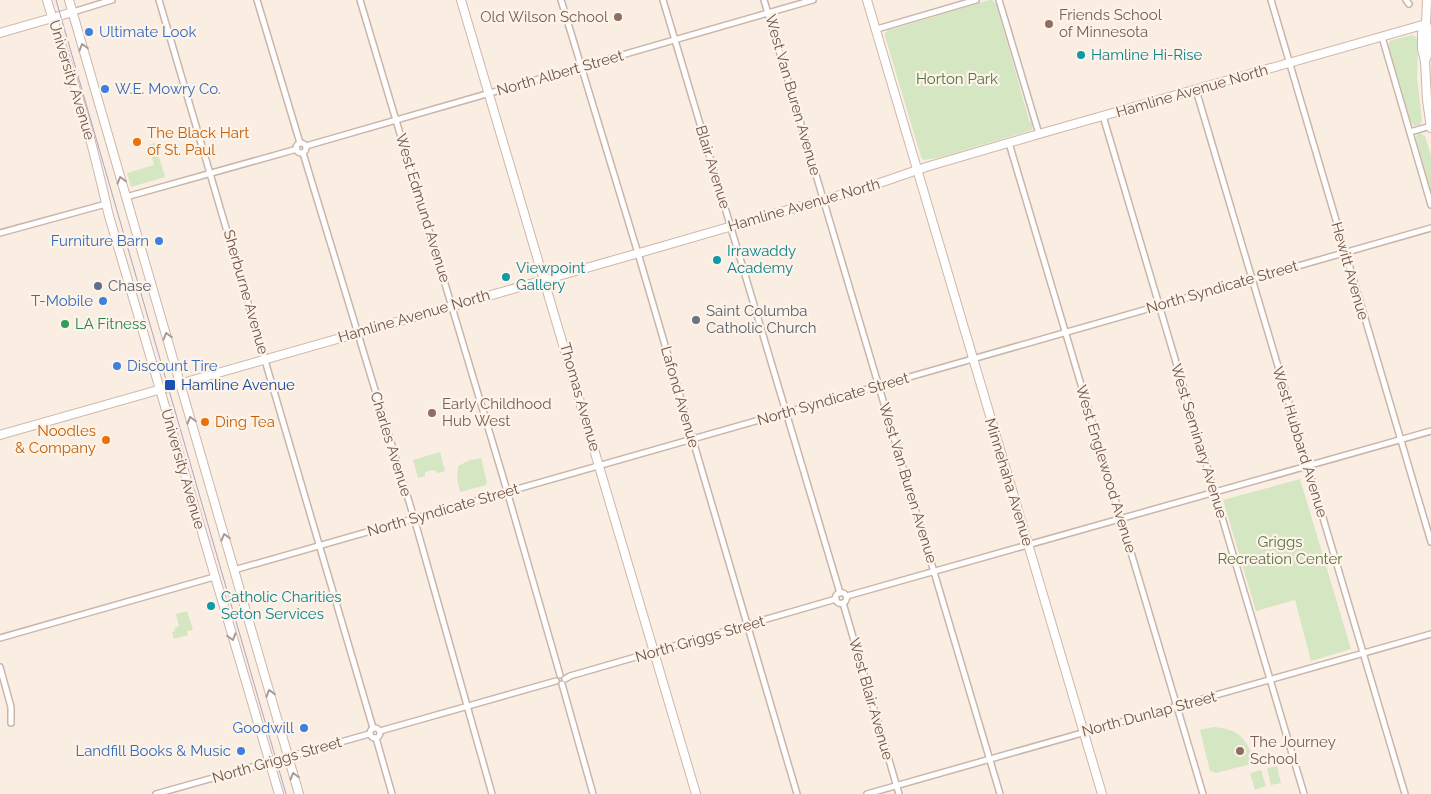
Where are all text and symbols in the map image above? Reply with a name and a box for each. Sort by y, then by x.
place label: Friends School of Minnesota [1059,6,1163,41]
place label: Old Wilson School [480,8,609,26]
marker: Old Wilson School [612,11,624,23]
street label: West Van Buren Avenue [761,12,825,178]
street label: University Avenue [45,18,99,142]
marker: Friends School of Minnesota [1043,18,1055,30]
place label: Ultimate Look [99,23,196,41]
marker: Ultimate Look [83,26,95,38]
one-way arrow [78,44,88,52]
street label: North Albert Street [495,46,625,100]
place label: Hamline Hi-Rise [1091,46,1203,64]
marker: Hamline Hi-Rise [1075,49,1087,61]
street label: Hamline Avenue North [1114,61,1270,121]
park label: Horton Park [916,70,998,88]
place label: W.E. Mowry Co. [115,80,221,98]
marker: W.E. Mowry Co. [99,83,111,95]
street label: Blair Avenue [692,123,734,211]
place label: The Black Hart of St. Paul [147,124,249,159]
street label: West Edmund Avenue [392,131,454,285]
marker: The Black Hart of St. Paul [131,136,143,148]
street label: Hamline Avenue North [726,175,882,235]
one-way arrow [117,176,127,185]
street label: Hewitt Avenue [1327,220,1373,322]
street label: Sherburne Avenue [220,228,272,357]
place label: Furniture Barn [51,232,149,250]
marker: Furniture Barn [153,235,165,247]
place label: Irrawaddy Academy [727,242,796,277]
marker: Irrawaddy Academy [711,254,723,266]
street label: North Syndicate Street [1144,257,1300,317]
place label: Viewpoint Gallery [516,259,585,294]
marker: Viewpoint Gallery [500,271,512,283]
place label: Chase [108,277,151,295]
marker: Chase [92,280,104,292]
street label: Hamline Avenue North [336,286,492,346]
place label: T-Mobile [31,292,93,310]
marker: T-Mobile [97,295,109,307]
place label: Saint Columba Catholic Church [706,302,816,337]
marker: Saint Columba Catholic Church [690,314,702,326]
place label: LA Fitness [75,315,146,333]
marker: LA Fitness [59,318,71,330]
one-way arrow [162,332,172,341]
street label: Thomas Avenue [556,341,604,454]
street label: Lafond Avenue [657,344,703,450]
place label: Discount Tire [127,357,218,375]
marker: Discount Tire [111,360,123,372]
street label: West Seminary Avenue [1167,362,1231,521]
street label: West Hubbard Avenue [1268,364,1332,520]
street label: North Syndicate Street [755,369,911,429]
place label: Hamline Avenue [181,376,295,394]
marker: Hamline Avenue [163,378,177,392]
street label: West Englewood Avenue [1072,383,1140,555]
street label: Charles Avenue [367,389,416,499]
place label: Early Childhood Hub West [442,395,552,430]
street label: West Van Buren Avenue [875,401,941,566]
street label: University Avenue [157,407,209,531]
marker: Early Childhood Hub West [426,407,438,419]
place label: Ding Tea [215,413,275,431]
one-way arrow [186,416,197,424]
marker: Ding Tea [199,416,211,428]
street label: Minnehaha Avenue [981,416,1037,548]
place label: Noodles & Company [15,422,96,457]
marker: Noodles & Company [100,434,112,446]
street label: North Syndicate Street [365,480,521,540]
one-way arrow [220,533,231,542]
park label: Griggs Recreation Center [1217,533,1343,568]
place label: Catholic Charities Seton Services [221,588,342,623]
marker: Catholic Charities Seton Services [205,600,217,612]
street label: North Griggs Street [633,612,767,666]
one-way arrow [226,632,236,640]
street label: West Blair Avenue [845,636,897,762]
street label: North Dunlap Street [1080,687,1218,741]
one-way arrow [266,690,276,698]
place label: Goodwill [232,719,295,737]
marker: Goodwill [298,722,310,734]
street label: North Griggs Street [210,733,344,787]
place label: The Journey School [1250,733,1336,768]
place label: Landfill Books & Music [75,742,231,760]
marker: Landfill Books & Music [235,745,247,757]
marker: The Journey School [1234,745,1246,757]
one-way arrow [290,772,300,780]

